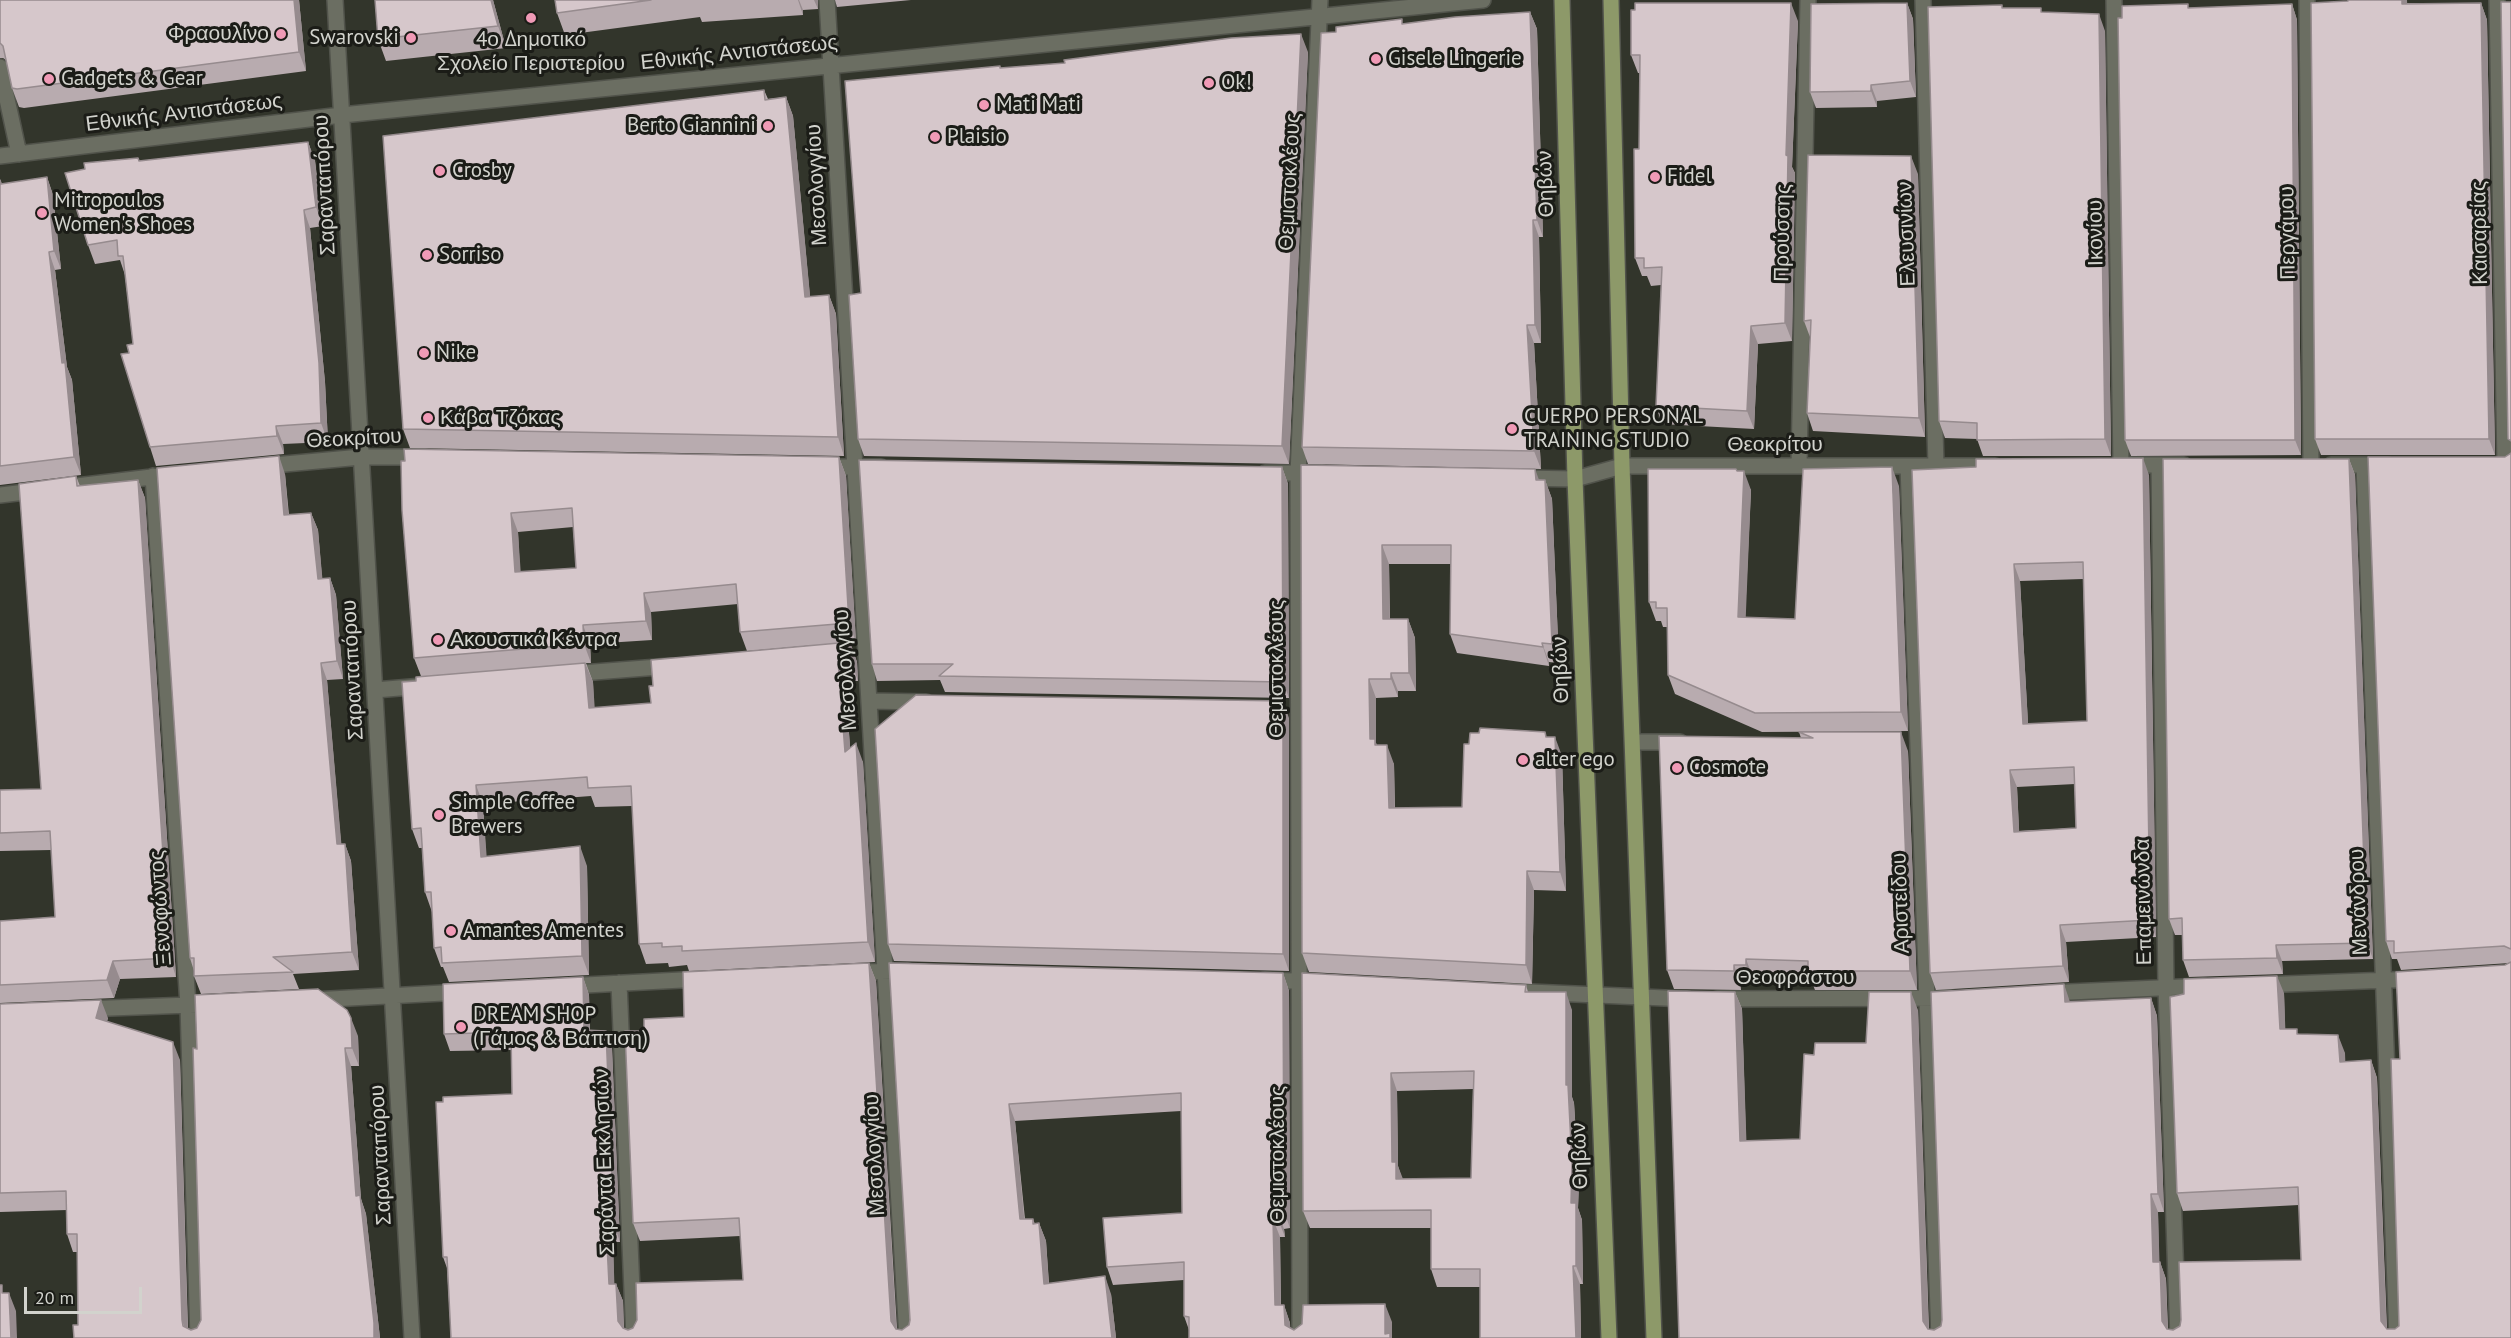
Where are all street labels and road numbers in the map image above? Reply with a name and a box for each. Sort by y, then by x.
street label: Εθνικής Αντιστάσεως [639,30,839,76]
street label: Εθνικής Αντιστάσεως [84,88,284,138]
street label: Θεμιστοκλέους [1274,112,1306,252]
street label: Σαρανταπόρου [309,114,341,256]
street label: Μεσολογγίου [801,124,833,246]
street label: Θηβών [1532,150,1560,218]
street label: Ελευσινίων [1893,181,1921,287]
street label: Καισαρείας [2466,181,2494,285]
street label: Προύσσης [1770,184,1796,282]
street label: Περγάμου [2275,186,2301,280]
street label: Ικονίου [2083,200,2109,266]
street label: Θεοκρίτου [306,424,402,454]
street label: Θεοκρίτου [1727,432,1823,458]
street label: Σαρανταπόρου [337,599,369,741]
street label: Θεμιστοκλέους [1264,600,1290,738]
street label: Μεσολογγίου [829,608,863,732]
street label: Θηβών [1547,636,1575,704]
street label: Επαμεινώνδα [2130,838,2158,966]
street label: Μενάνδρου [2345,848,2373,956]
street label: Ξενοφώντος [144,850,178,966]
street label: Αριστείδου [1887,852,1915,954]
street label: Θεοφράστου [1735,965,1855,991]
street label: Σαράντα Εκκλησιών [589,1068,621,1256]
street label: Σαρανταπόρου [365,1084,397,1226]
street label: Θεμιστοκλέους [1265,1086,1291,1224]
street label: Μεσολογγίου [859,1094,891,1216]
street label: Θηβών [1566,1122,1594,1190]

